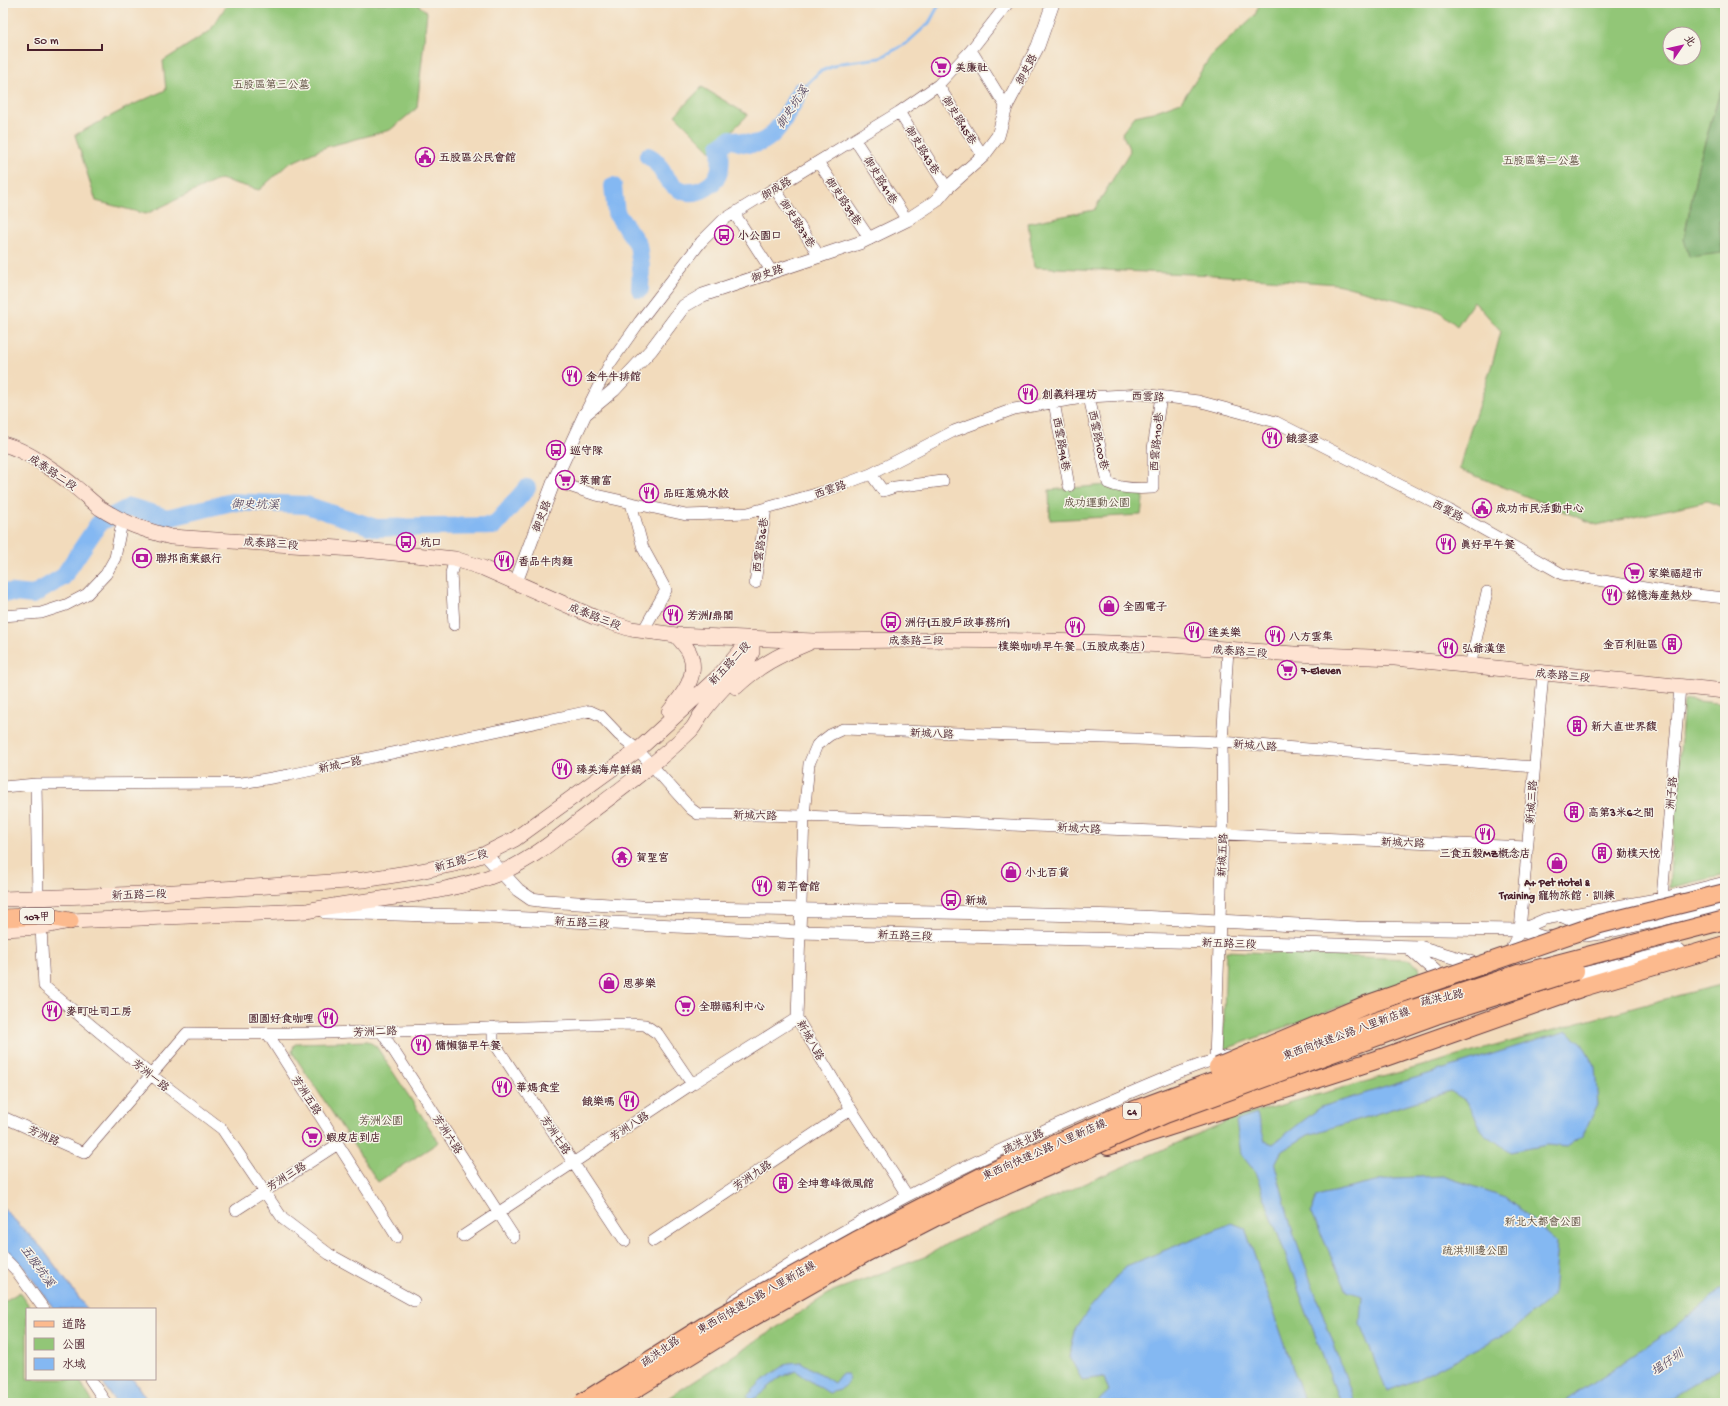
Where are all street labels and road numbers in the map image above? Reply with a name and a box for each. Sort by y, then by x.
street label: 御史路 [1014,52,1041,87]
street label: 御史路45巷 [939,94,979,148]
street label: 御史路43巷 [902,124,942,178]
street label: 御史路41巷 [860,155,899,207]
street label: 御成路 [759,175,794,203]
street label: 御史路39巷 [822,175,864,228]
street label: 御史路37巷 [776,197,817,251]
street label: 御史路 [750,263,785,286]
street label: 西雲路 [1131,390,1165,405]
street label: 西雲路100巷 [1085,409,1110,471]
street label: 西雲路110巷 [1148,412,1167,472]
street label: 西雲路94巷 [1049,416,1072,472]
street label: 成泰路二段 [26,452,79,494]
street label: 西雲路 [813,479,848,502]
street label: 西雲路 [1430,498,1465,525]
street label: 御史路 [530,499,554,534]
street label: 西雲路36巷 [751,517,772,573]
street label: 成泰路三段 [243,536,299,553]
street label: 成泰路三段 [566,601,622,633]
street label: 成泰路三段 [889,635,944,648]
street label: 新五路二段 [707,639,754,689]
street label: 成泰路三段 [1212,644,1268,661]
street label: 成泰路三段 [1535,668,1591,685]
street label: 新城八路 [910,727,954,742]
street label: 新城八路 [1232,738,1277,755]
street label: 新城一路 [317,755,363,776]
street label: 洲子路 [1665,776,1680,810]
street label: 新城三路 [1524,780,1541,825]
street label: 新城六路 [733,810,777,823]
street label: 新城六路 [1057,822,1101,837]
street label: 新城五路 [1216,833,1231,877]
street label: 新城六路 [1381,836,1425,851]
street label: 新五路二段 [433,848,490,875]
street label: 新五路二段 [111,888,167,903]
road number: 107甲 [20,908,54,924]
street label: 新五路三段 [554,916,610,931]
street label: 新五路三段 [877,929,933,944]
street label: 新五路三段 [1201,937,1257,952]
street label: 疏洪北路 [1419,988,1465,1009]
street label: 東西向快速公路 八里新店線 [1281,1004,1412,1064]
street label: 新城八路 [793,1018,826,1063]
street label: 芳洲二路 [353,1025,397,1040]
street label: 芳洲一路 [129,1057,171,1095]
street label: 芳洲五路 [288,1074,323,1118]
road number: 64 [1123,1103,1141,1119]
street label: 芳洲八路 [608,1110,652,1145]
street label: 芳洲六路 [429,1113,464,1157]
street label: 芳洲七路 [537,1114,572,1158]
street label: 東西向快速公路 八里新店線 [980,1116,1109,1184]
street label: 芳洲路 [26,1124,61,1149]
street label: 疏洪北路 [1001,1127,1046,1158]
street label: 芳洲九路 [731,1159,775,1194]
street label: 芳洲三路 [265,1160,309,1194]
street label: 東西向快速公路 八里新店線 [695,1258,818,1338]
street label: 疏洪北路 [639,1334,683,1370]

